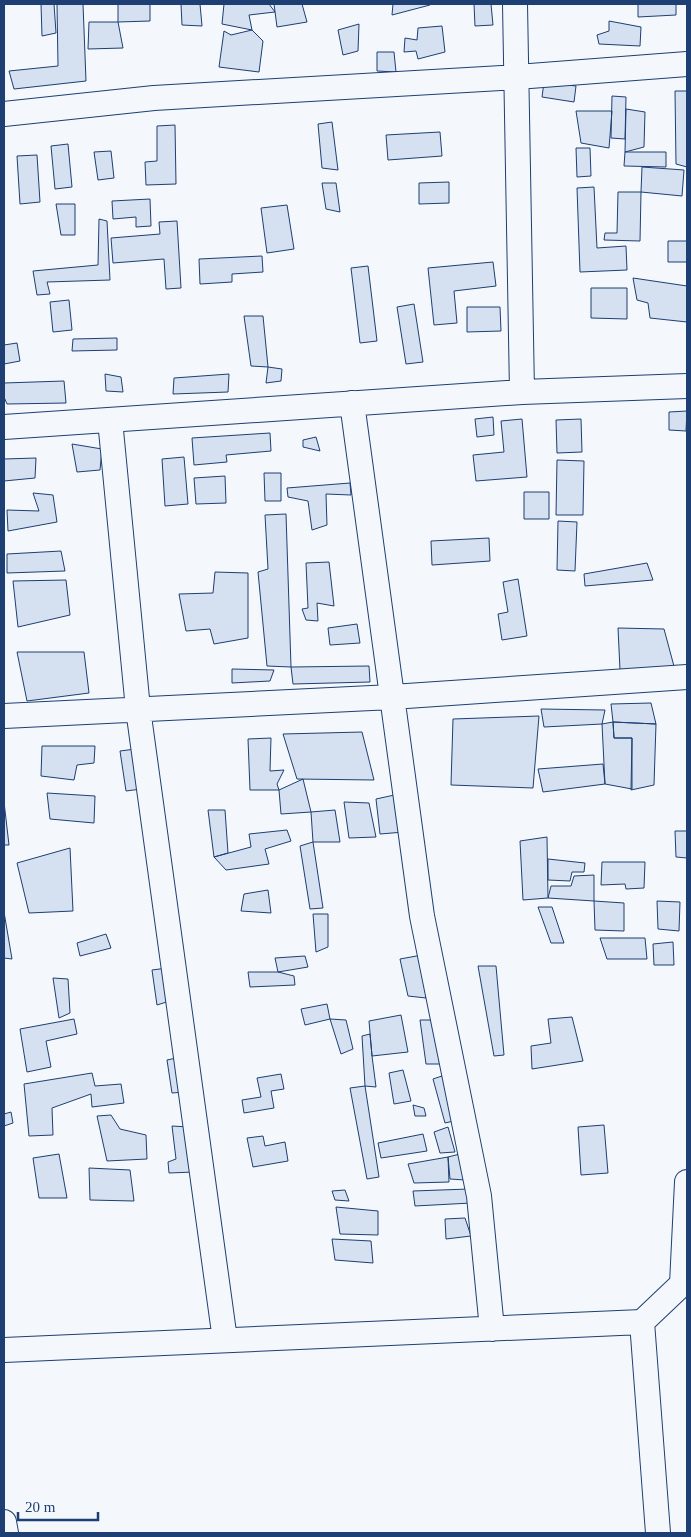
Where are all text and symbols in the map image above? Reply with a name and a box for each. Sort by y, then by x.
scale bar [18,1490,98,1522]
text: 20 m [25,1499,56,1515]

